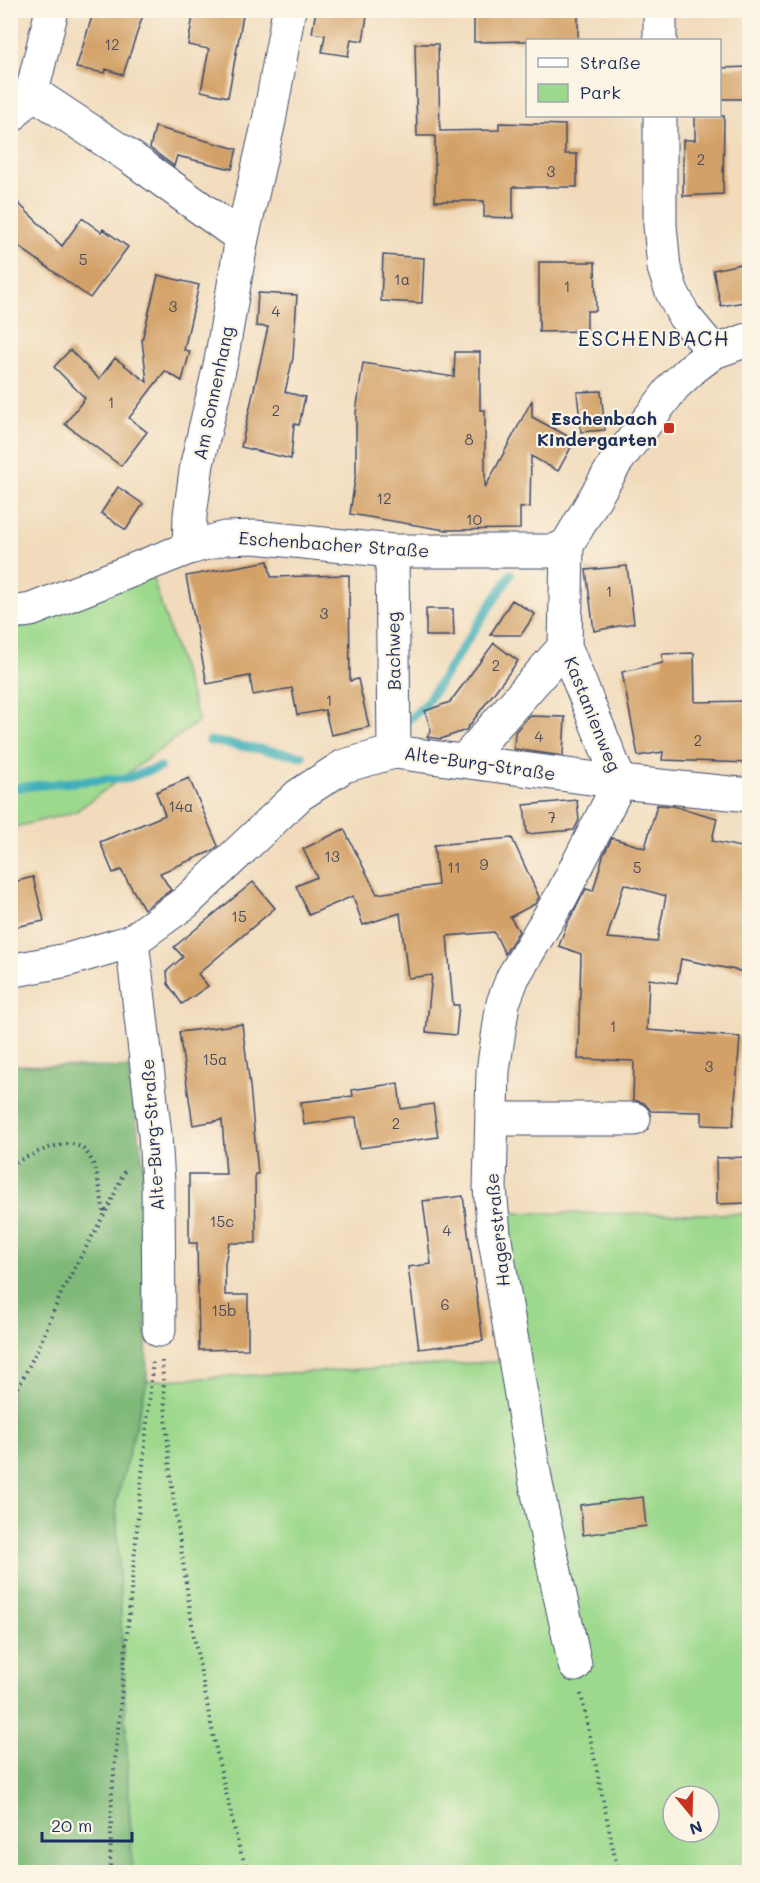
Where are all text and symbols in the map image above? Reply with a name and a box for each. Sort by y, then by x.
house number: 12 [104,34,120,54]
legend [526,39,721,117]
text: Straße [580,50,641,74]
text: Park [580,80,621,104]
house number: 2 [697,149,705,169]
house number: 3 [547,161,556,181]
house number: 5 [79,249,87,269]
house number: 1a [394,269,410,289]
house number: 1 [564,276,570,296]
house number: 3 [169,296,178,316]
house number: 4 [272,301,281,321]
street label: Am Sonnenhang [187,324,239,462]
district label: ESCHENBACH [578,324,730,351]
house number: 1 [108,392,114,412]
house number: 2 [272,400,280,420]
place label: Eschenbach Kindergarten [537,406,657,451]
marker: Eschenbach Kindergarten [662,421,676,435]
house number: 8 [464,429,474,449]
house number: 12 [376,488,392,508]
house number: 10 [466,509,482,529]
street label: Eschenbacher Straße [238,525,430,563]
house number: 1 [606,581,612,601]
house number: 3 [320,603,329,623]
street label: Bachweg [380,611,406,691]
street label: Kastanienweg [559,653,627,775]
house number: 2 [492,655,500,675]
house number: 1 [326,690,332,710]
house number: 4 [535,726,544,746]
house number: 2 [694,730,702,750]
street label: Alte-Burg-Straße [403,740,557,786]
house number: 14a [169,796,193,816]
house number: 7 [548,807,556,827]
house number: 13 [324,846,340,866]
house number: 9 [480,854,489,874]
house number: 11 [447,857,461,877]
house number: 5 [633,857,641,877]
house number: 15 [231,906,247,926]
house number: 1 [610,1016,616,1036]
house number: 15a [203,1049,227,1069]
house number: 3 [705,1056,714,1076]
street label: Alte-Burg-Straße [135,1058,169,1212]
house number: 2 [392,1113,400,1133]
street label: Hagerstraße [479,1172,515,1288]
house number: 15c [210,1211,234,1231]
house number: 4 [443,1220,452,1240]
house number: 6 [440,1294,450,1314]
house number: 15b [211,1300,237,1320]
north arrow [661,1784,721,1844]
scale bar [42,1805,132,1843]
text: 20 m [51,1813,92,1837]
text: N [687,1817,705,1841]

